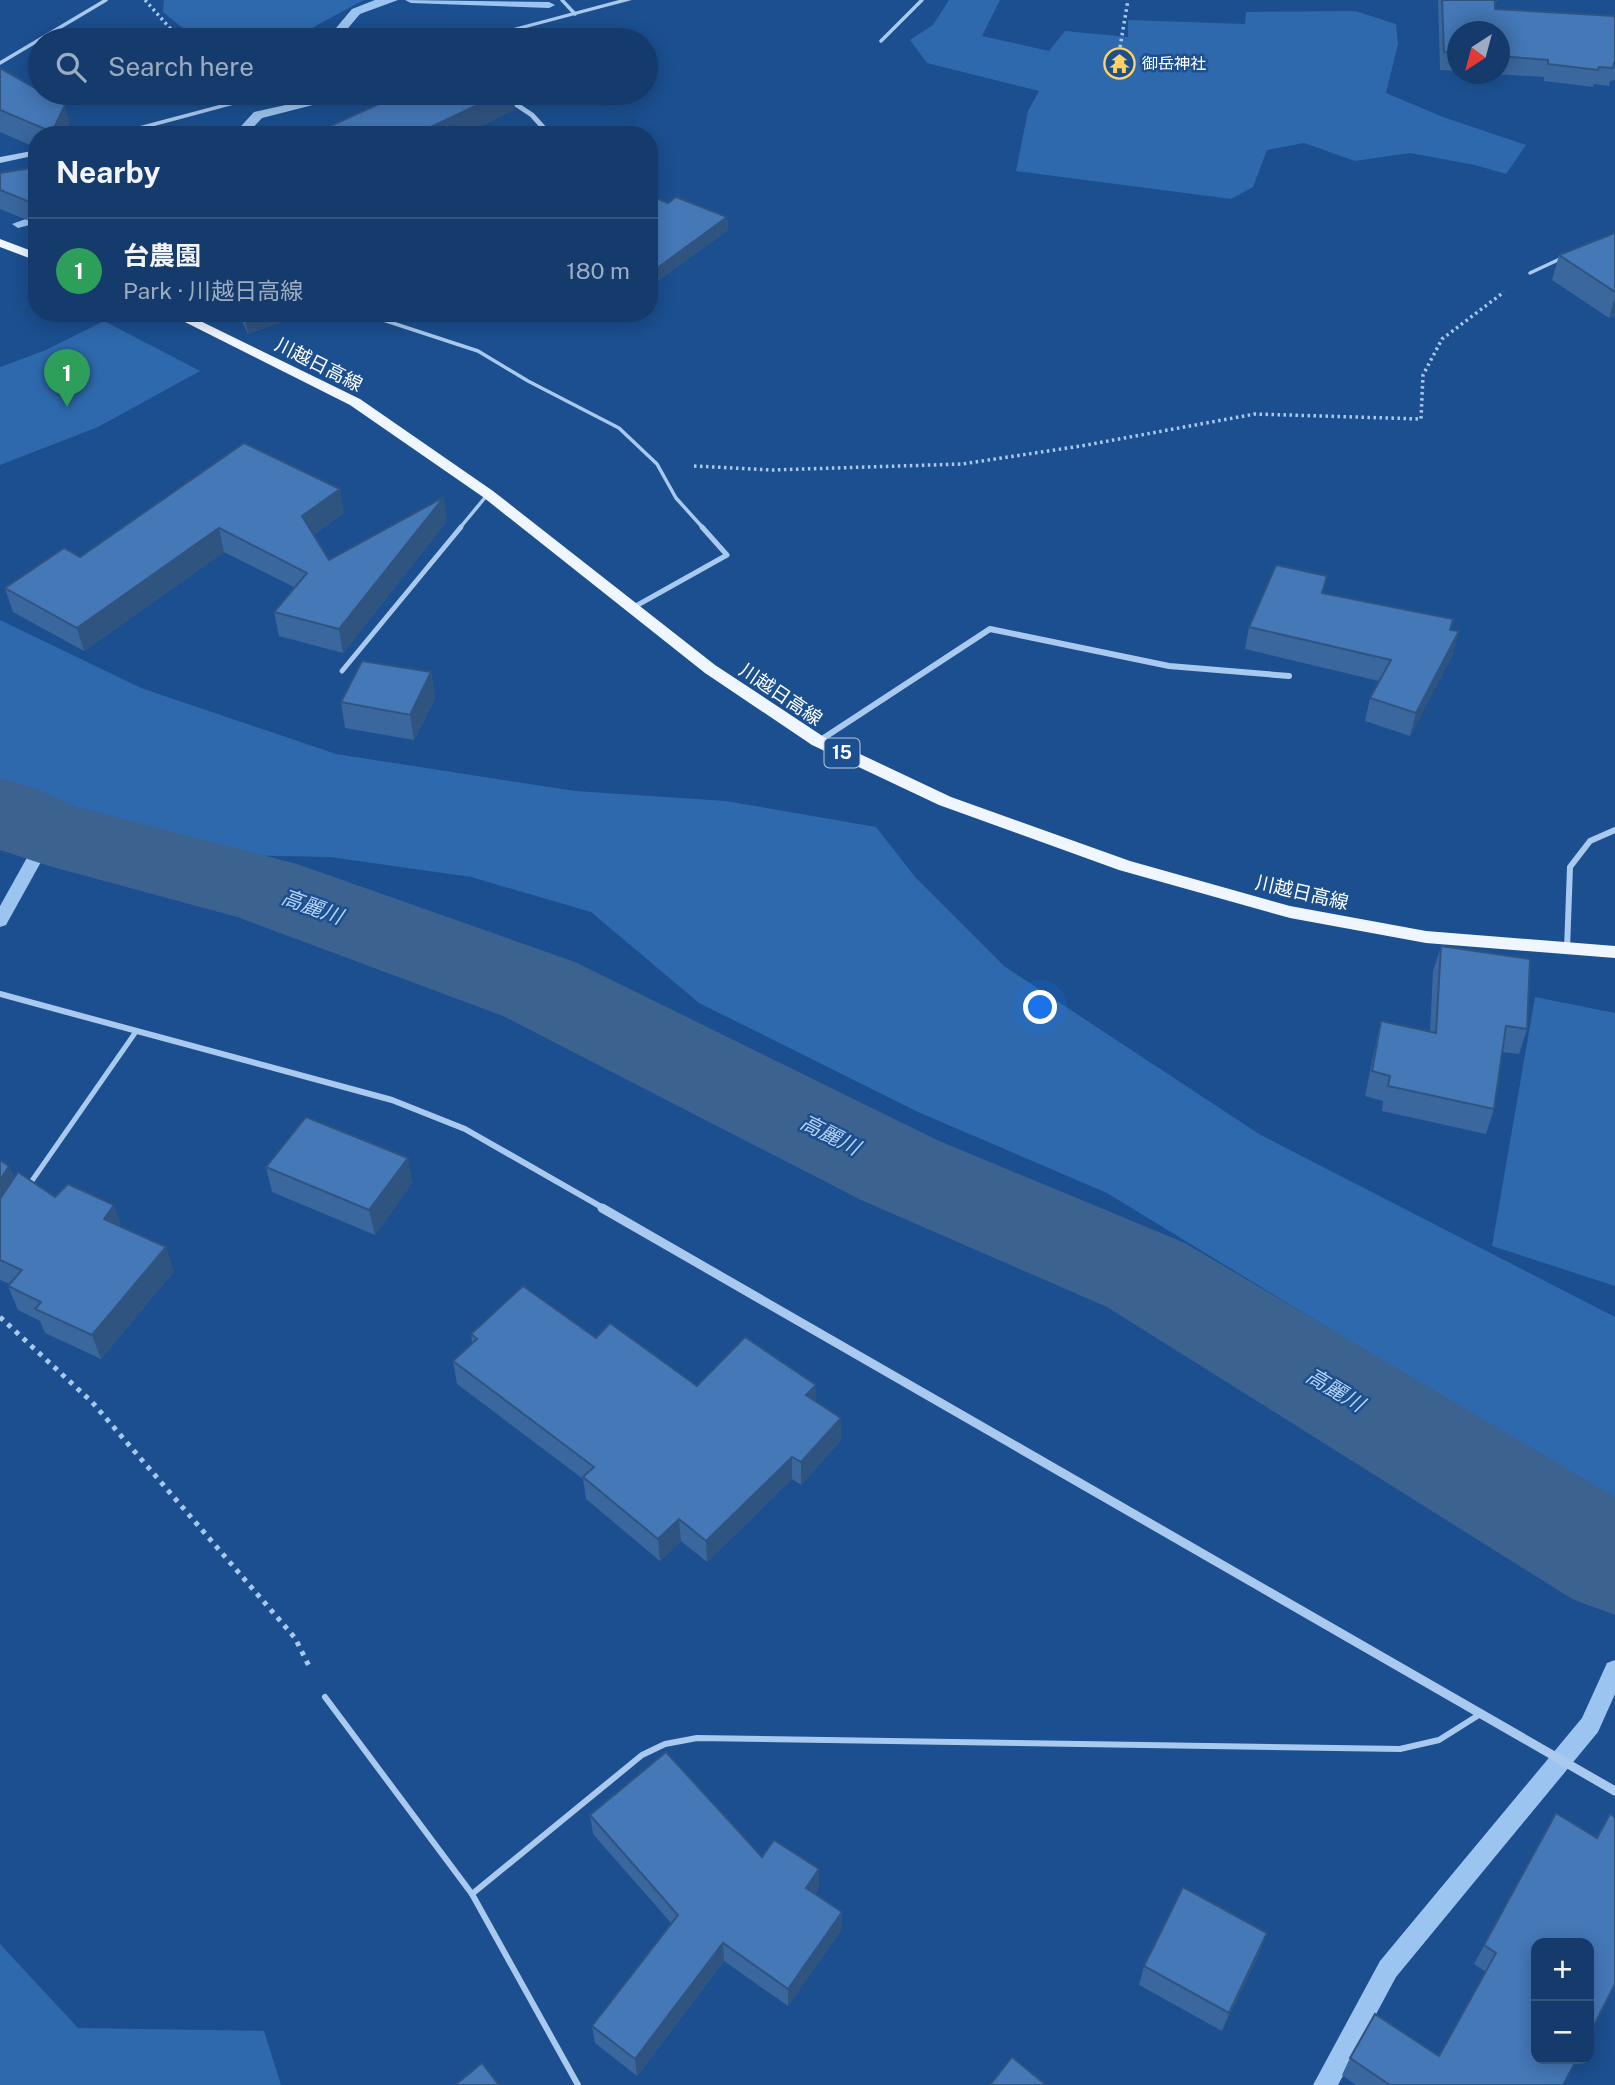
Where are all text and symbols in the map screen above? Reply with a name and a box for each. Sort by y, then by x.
north arrow [1447,21,1510,84]
search box [28,28,658,105]
temple icon: 御岳神社 [1102,46,1136,80]
icon: search [52,48,90,86]
text: Search here [108,51,254,82]
place label: 御岳神社 [1142,54,1206,73]
text: Nearby [56,154,160,190]
text: 台農園 [123,240,201,271]
text: 1 [74,257,84,284]
text: 180 m [566,257,630,284]
text: Park · 川越日高線 [123,277,303,304]
street label: 川越日高線 [272,333,366,395]
pin: 1 [44,349,90,407]
street label: 川越日高線 [735,658,827,730]
road number: 15 [824,738,860,768]
street label: 川越日高線 [1253,871,1351,913]
water label: 高麗川 [278,884,348,930]
your location [1023,990,1057,1024]
water label: 高麗川 [796,1109,866,1161]
water label: 高麗川 [1302,1363,1370,1418]
map controls [1531,1938,1594,2064]
button: + [1531,1938,1594,2001]
button: − [1531,2001,1594,2064]

